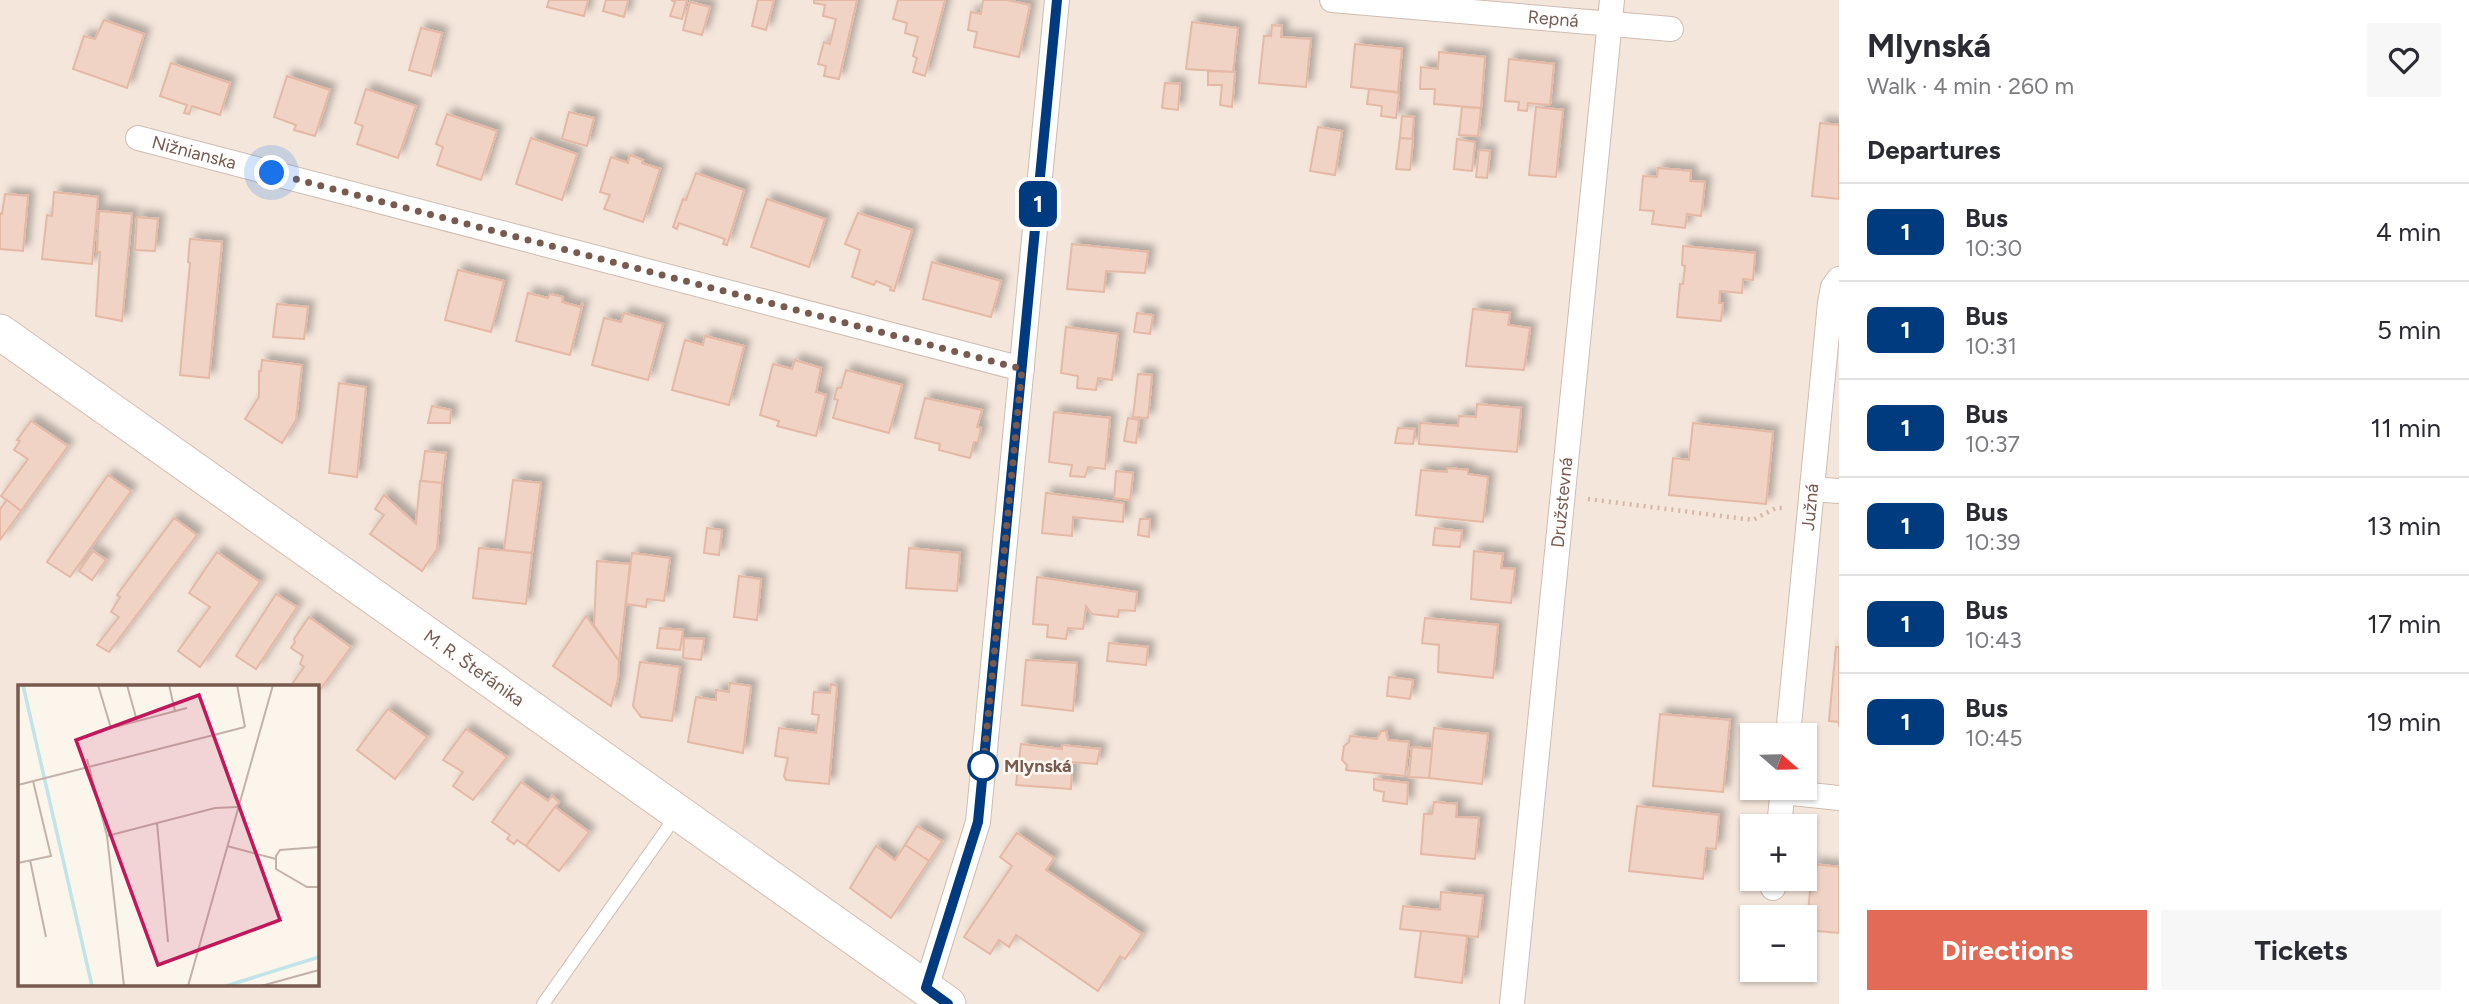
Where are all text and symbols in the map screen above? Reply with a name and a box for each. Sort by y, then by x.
street label: Repná [1527,6,1580,32]
button: heart [2367,23,2441,97]
text: Mlynská [1867,26,1991,65]
text: Walk · 4 min · 260 m [1867,72,2074,100]
street label: Nižnianska [149,131,239,174]
text: Departures [1867,134,2001,166]
your location [254,155,289,190]
line badge: 1 [1015,181,1061,227]
text: 1 [1033,189,1043,218]
text: Bus [1965,202,2008,234]
text: 4 min [2376,216,2441,248]
text: 1 [1900,217,1911,246]
text: 10:30 [1965,234,2022,262]
text: Bus [1965,300,2008,332]
text: 5 min [2377,314,2441,346]
text: 1 [1900,315,1911,344]
text: 10:31 [1965,332,2017,360]
text: Bus [1965,398,2008,430]
text: 11 min [2370,412,2441,444]
text: 1 [1900,413,1911,442]
text: 10:37 [1965,430,2020,458]
street label: Družstevná [1547,456,1577,549]
street label: Južná [1797,482,1823,532]
text: Bus [1965,496,2008,528]
text: 13 min [2367,510,2441,542]
text: 1 [1900,511,1911,540]
text: 10:39 [1965,528,2021,556]
text: Bus [1965,594,2008,626]
text: 17 min [2367,608,2441,640]
text: 1 [1900,609,1911,638]
street label: M. R. Štefánika [419,625,529,711]
text: 10:43 [1965,626,2022,654]
inset map [18,685,318,986]
text: Bus [1965,692,2008,724]
text: 19 min [2366,706,2441,738]
text: 1 [1900,707,1911,736]
north arrow [1740,723,1816,800]
map controls [1740,723,1817,982]
text: 10:45 [1965,724,2023,752]
marker: Mlynská [968,751,998,781]
place label: Mlynská [1004,755,1072,777]
button: + [1740,814,1817,891]
button: − [1740,905,1817,982]
button: Directions [1867,910,2147,990]
button: Tickets [2161,910,2441,990]

